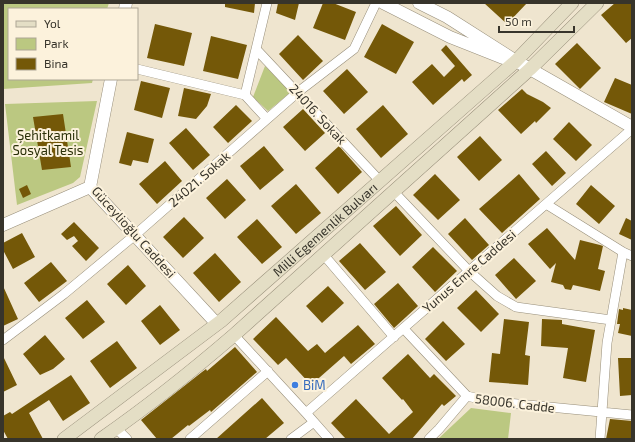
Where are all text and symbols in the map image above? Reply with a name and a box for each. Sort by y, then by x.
legend [8,8,138,80]
scale bar [499,8,574,34]
text: 50 m [505,14,532,28]
text: Yol [44,16,61,30]
text: Park [44,36,69,50]
text: Bina [44,56,68,70]
street label: 24016. Sokak [286,81,350,148]
park label: Şehitkamil Sosyal Tesis [13,127,83,158]
street label: 24021. Sokak [165,148,233,210]
street label: Milli Egemenlik Bulvarı [269,179,381,280]
street label: Güceylioğlu Caddesi [89,183,179,281]
street label: Yunus Emre Caddesi [419,226,519,316]
place label: BiM [303,377,326,393]
marker: BiM [290,380,300,390]
street label: 58006. Cadde [474,390,556,416]

